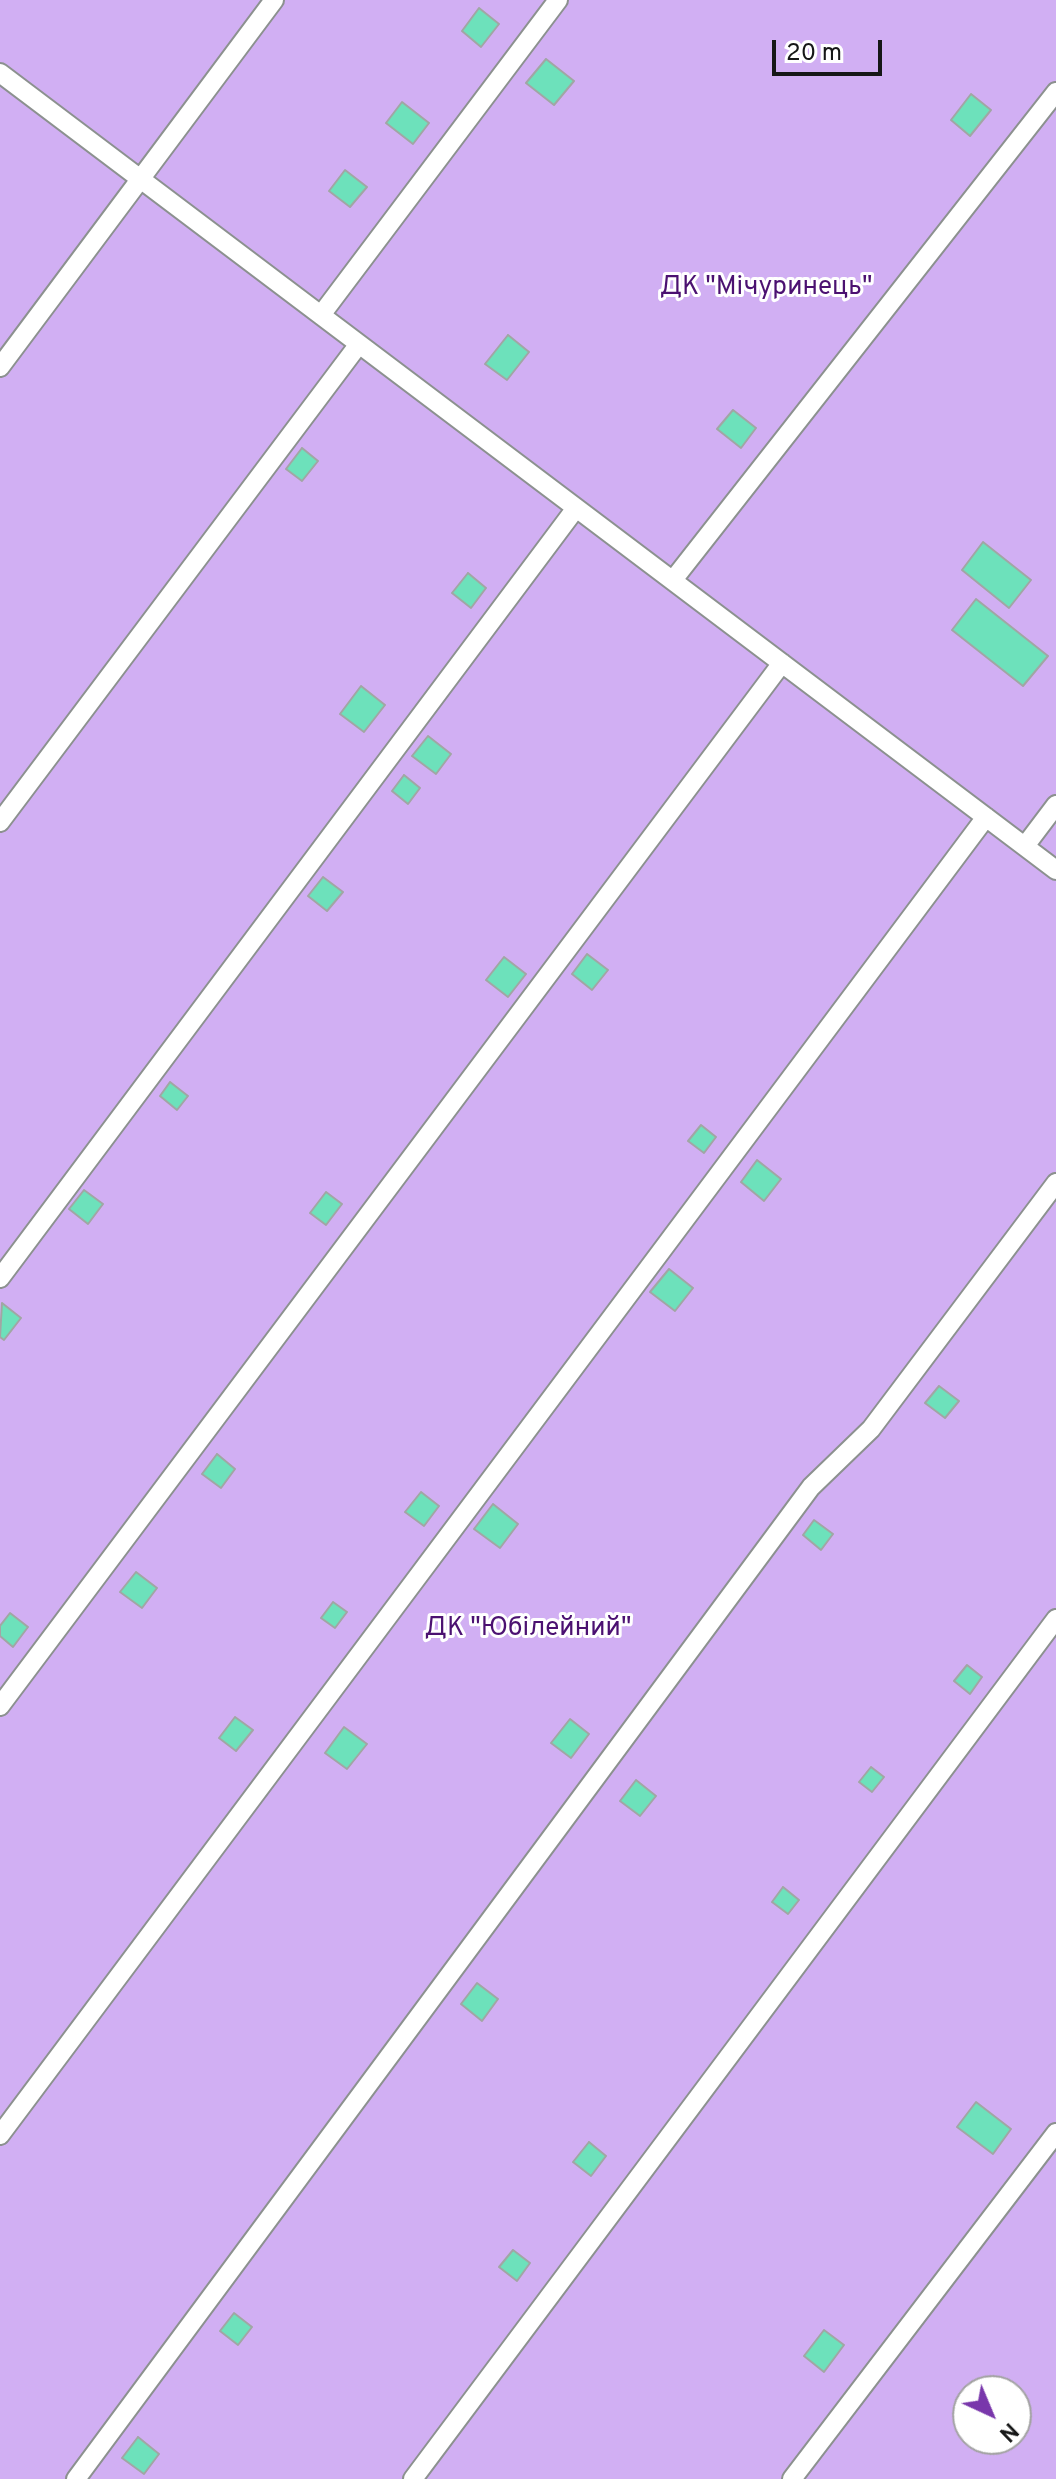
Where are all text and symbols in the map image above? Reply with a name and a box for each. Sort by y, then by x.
scale bar [776,24,886,74]
text: 20 m [786,39,842,69]
park label: ДК "Мічуринець" [660,273,872,305]
park label: ДК "Юбілейний" [425,1614,631,1646]
north arrow [952,2375,1032,2455]
text: N [993,2416,1023,2446]

